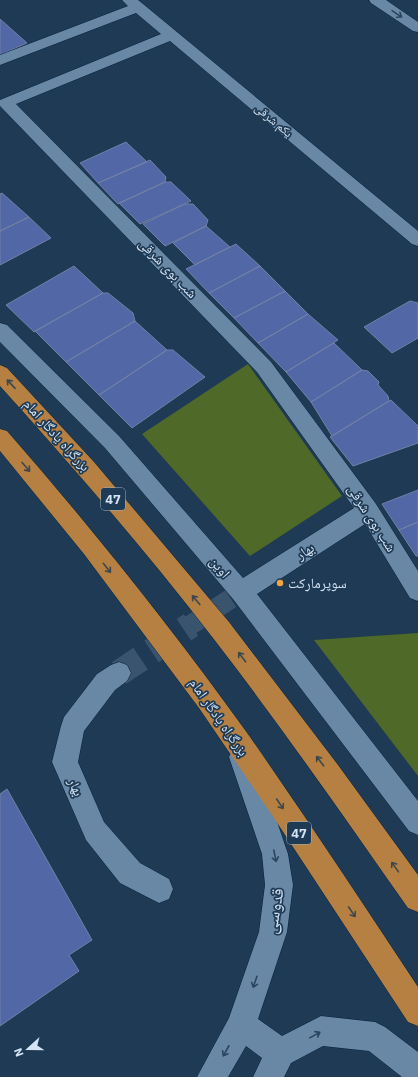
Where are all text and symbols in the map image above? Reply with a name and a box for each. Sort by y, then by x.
one-way arrow [391,10,402,18]
street label: یکم شرقی [251,100,296,141]
street label: شب بوی شرقی [135,234,201,302]
one-way arrow [7,380,16,390]
street label: بزرگراه یادگار امام [19,395,94,476]
one-way arrow [21,461,30,472]
street label: شب بوی شرقی [344,481,400,555]
road number: 47 [101,488,125,510]
street label: بهار [292,538,318,564]
street label: اوین [206,552,234,582]
one-way arrow [103,562,111,573]
place label: سوپرمارکت [288,574,347,592]
marker: سوپرمارکت [275,578,285,588]
one-way arrow [192,594,201,605]
one-way arrow [238,651,246,662]
street label: بزرگراه یادگار امام [185,675,253,760]
one-way arrow [315,756,324,767]
street label: بهار [64,774,88,799]
one-way arrow [276,798,284,809]
road number: 47 [287,822,311,844]
one-way arrow [271,849,279,862]
one-way arrow [391,861,399,872]
street label: قدوسی [260,887,288,935]
one-way arrow [348,906,356,917]
one-way arrow [251,975,259,987]
north arrow [8,1029,48,1069]
one-way arrow [309,1030,321,1038]
one-way arrow [222,1045,230,1057]
text: N [11,1046,27,1059]

